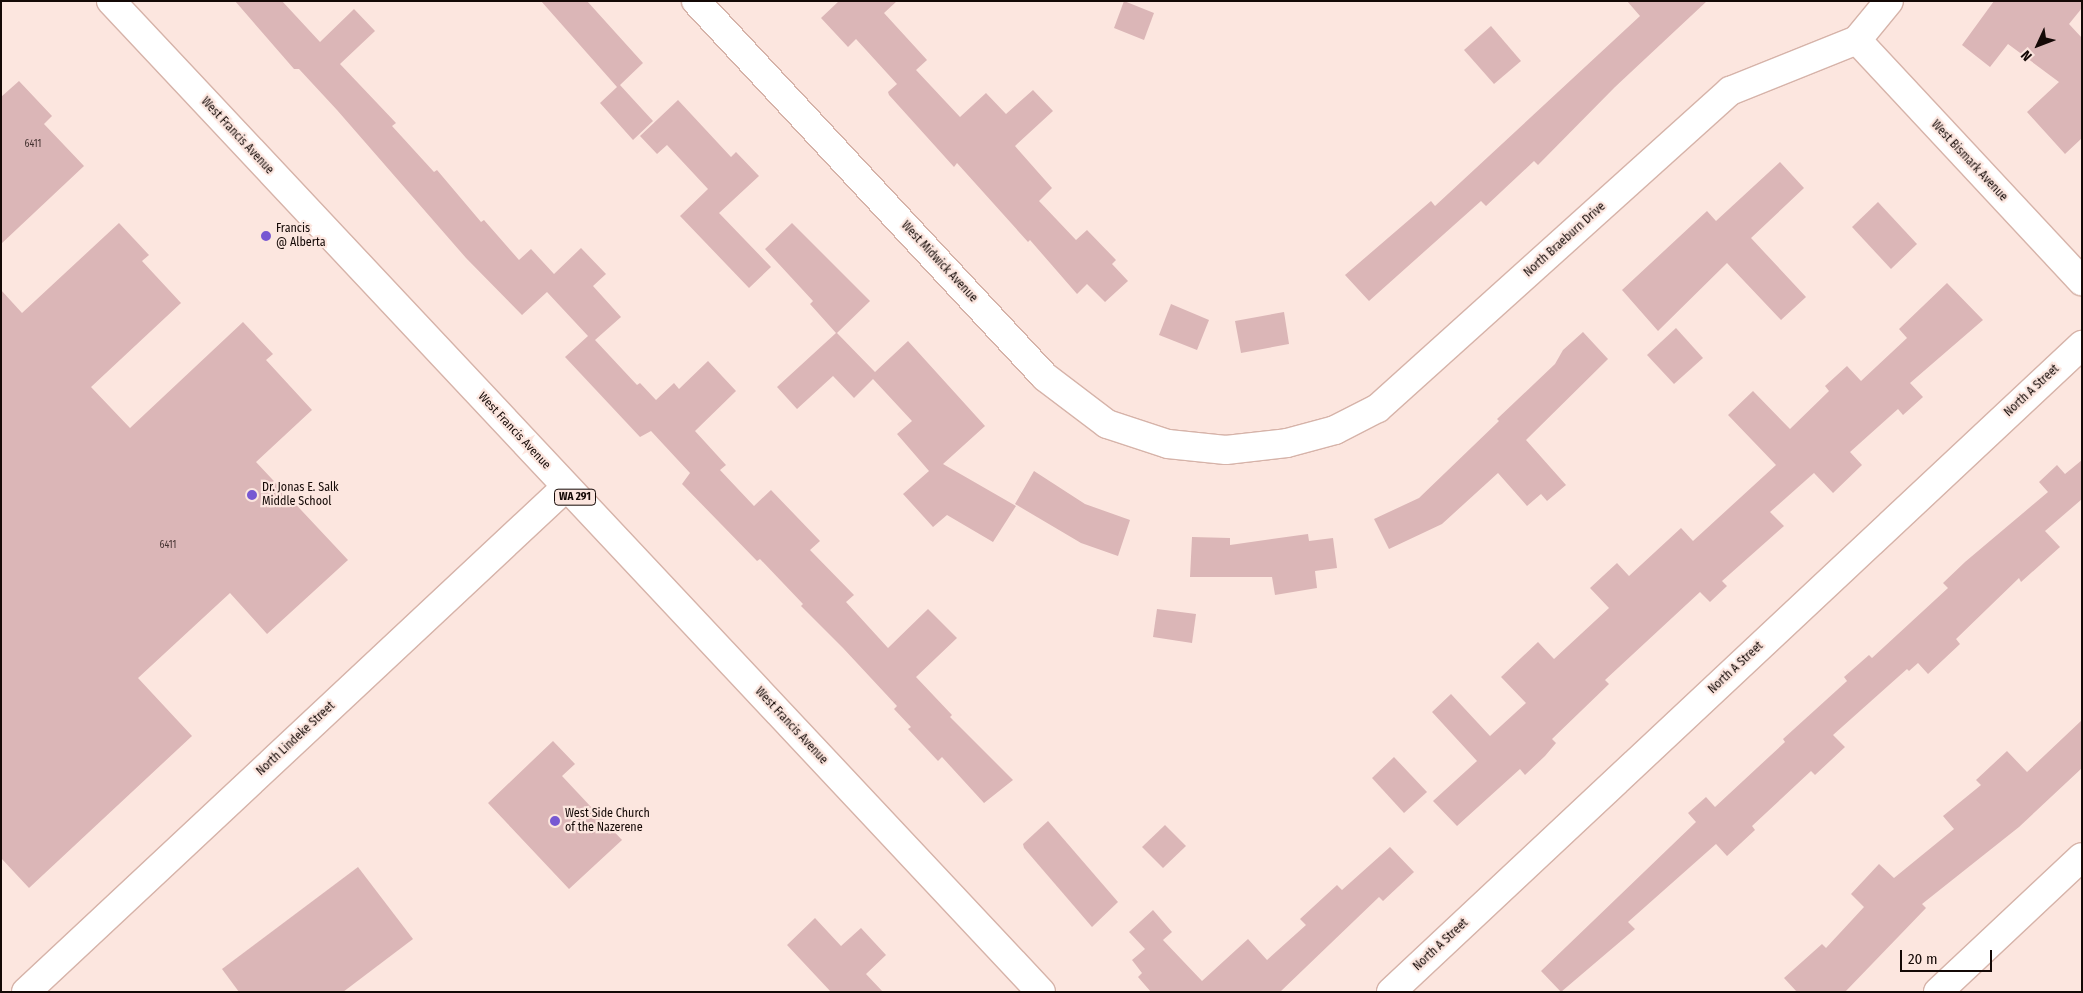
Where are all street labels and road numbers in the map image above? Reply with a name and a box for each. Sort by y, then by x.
street label: West Francis Avenue [198,95,276,177]
street label: West Bismark Avenue [1928,118,2010,204]
street label: North Braeburn Drive [1521,200,1609,280]
street label: West Midwick Avenue [898,219,980,305]
street label: North A Street [2002,362,2062,420]
street label: West Francis Avenue [475,390,553,472]
road number: WA 291 [554,488,596,506]
street label: North A Street [1706,639,1766,697]
street label: West Francis Avenue [752,685,830,767]
street label: North Lindeke Street [254,699,338,779]
street label: North A Street [1411,916,1471,974]

